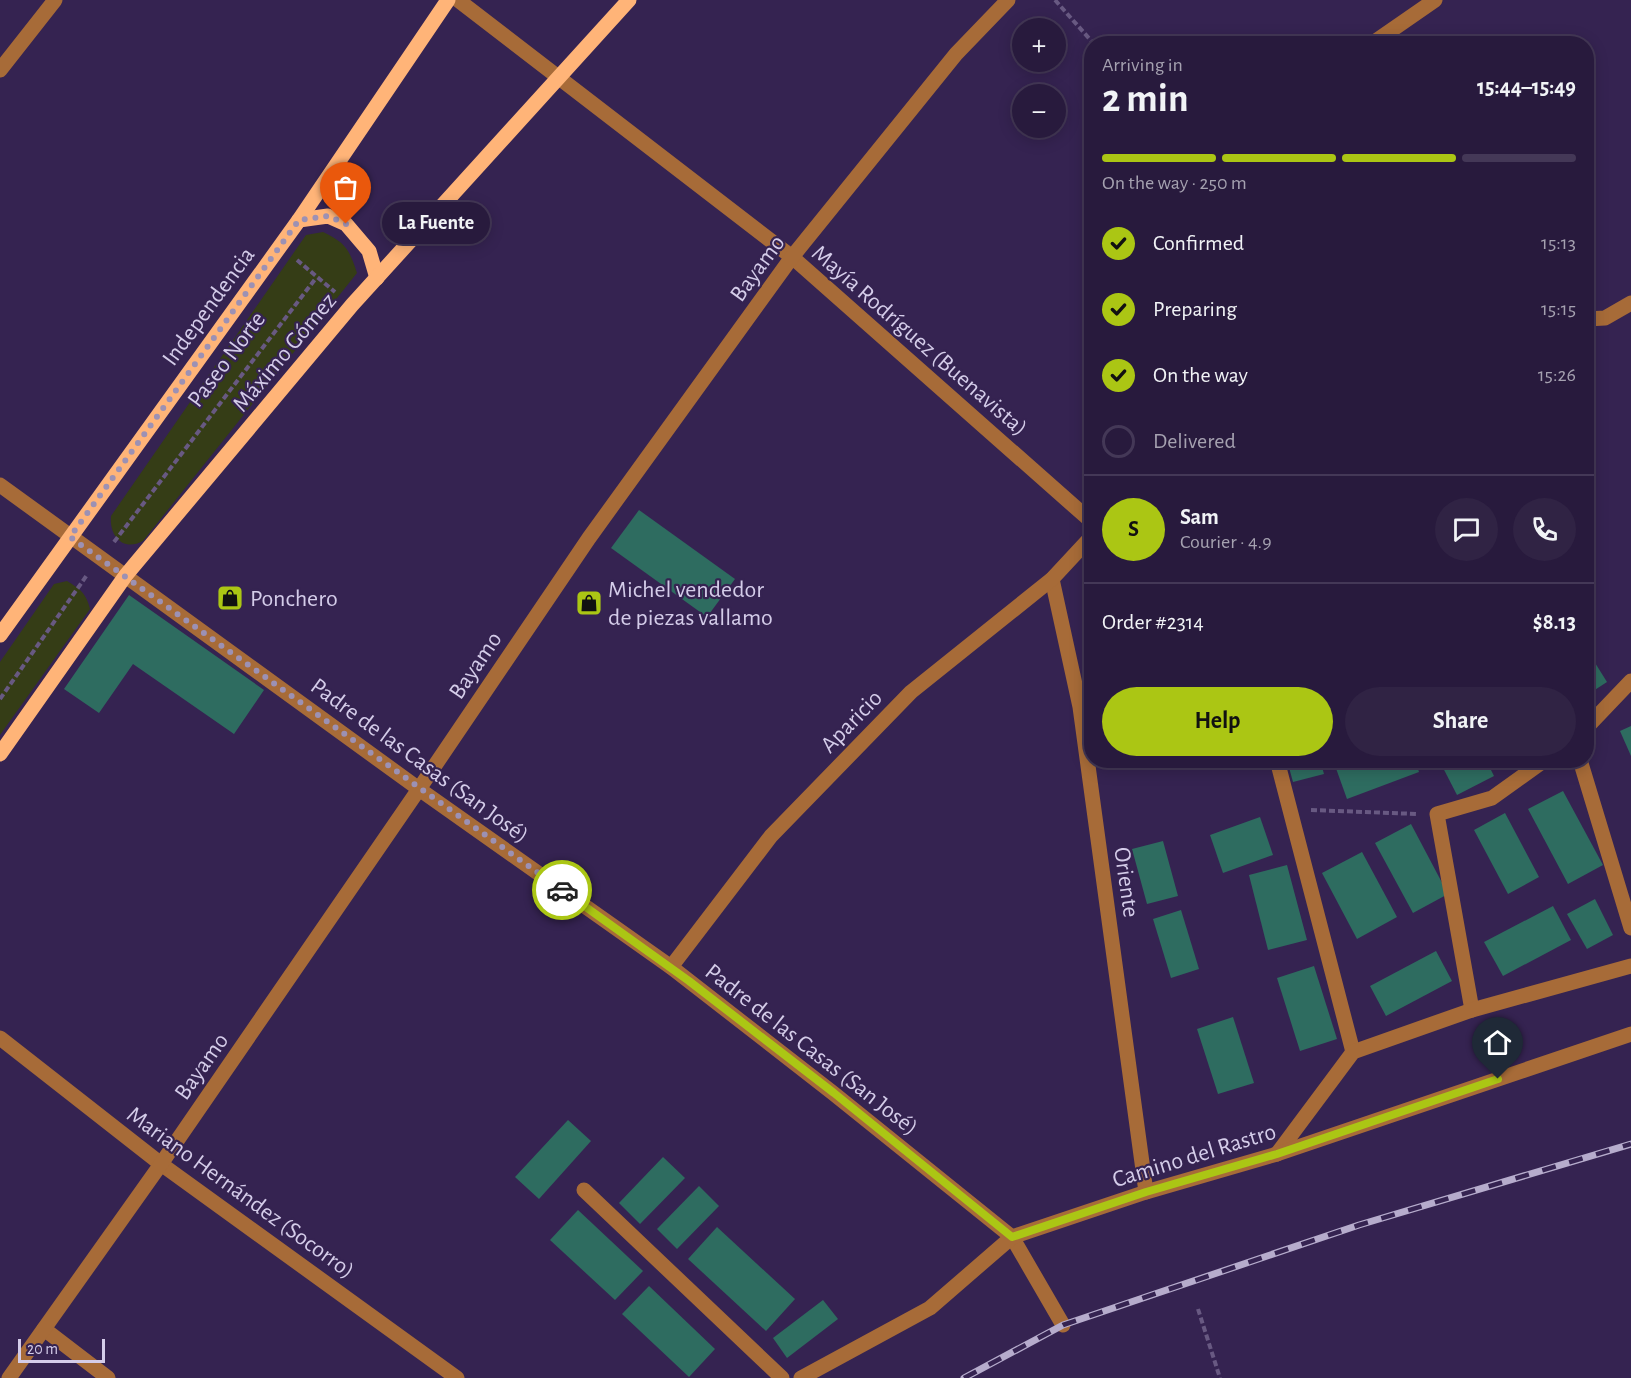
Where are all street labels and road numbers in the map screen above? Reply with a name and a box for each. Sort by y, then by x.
street label: Bayamo [726,231,790,306]
street label: Mayía Rodríguez (Buenavista) [807,241,1032,441]
street label: Independencia [158,243,260,370]
street label: Máximo Gómez [228,289,341,417]
street label: Paseo Norte [183,308,270,412]
street label: Bayamo [445,628,507,704]
street label: Padre de las Casas (San José) [306,674,533,848]
street label: Aparicio [816,686,887,758]
street label: Oriente [1109,845,1143,919]
street label: Padre de las Casas (San José) [700,959,922,1140]
street label: Bayamo [170,1029,233,1104]
street label: Mariano Hernández (Socorro) [122,1102,359,1283]
street label: Camino del Rastro [1110,1120,1279,1192]

